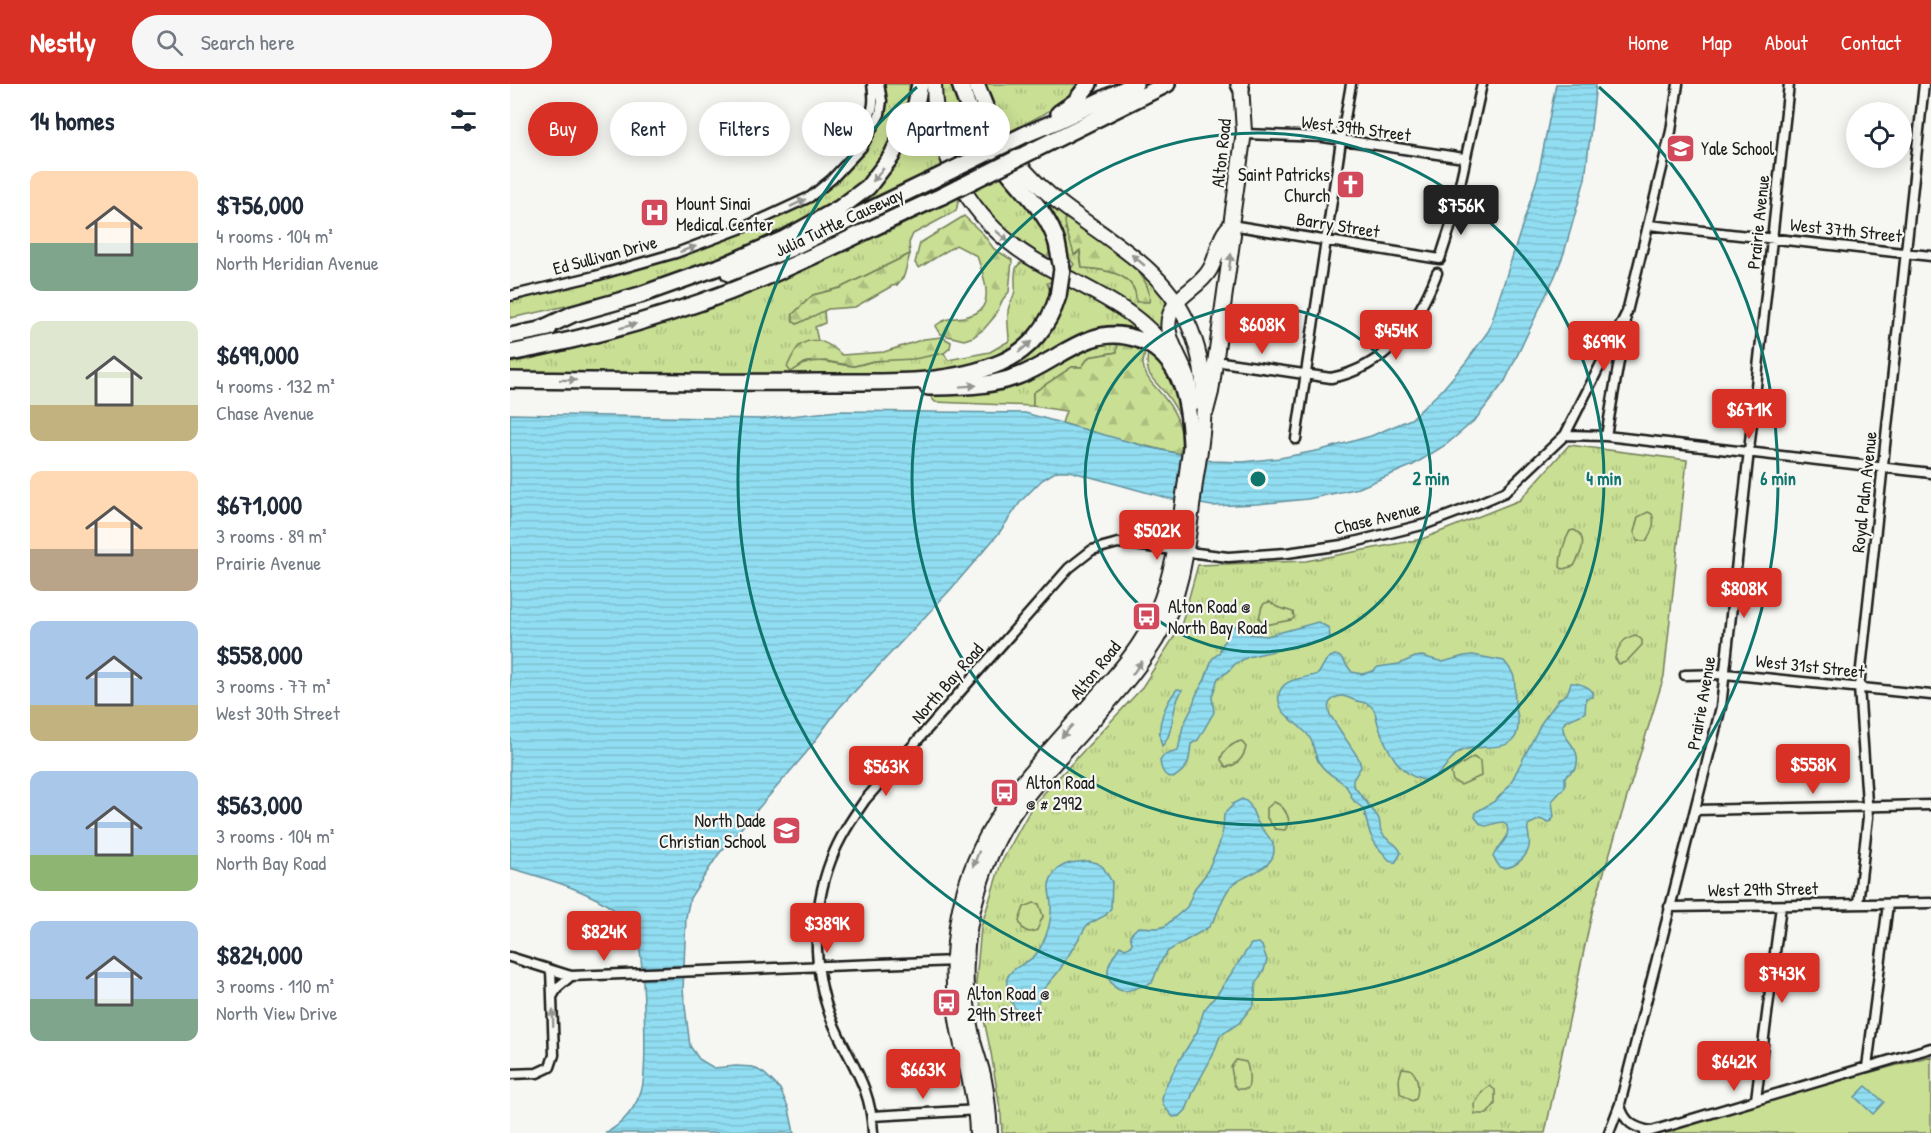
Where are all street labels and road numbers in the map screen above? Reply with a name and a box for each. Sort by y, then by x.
street label: West 39th Street [1300,109,1413,147]
street label: Alton Road [1205,117,1237,189]
street label: Prairie Avenue [1741,174,1775,270]
street label: Julia Tuttle Causeway [771,181,908,263]
street label: Barry Street [1295,206,1382,244]
street label: West 37th Street [1789,212,1904,248]
street label: Ed Sullivan Drive [550,229,660,281]
street label: Royal Palm Avenue [1845,430,1883,554]
street label: Chase Avenue [1331,495,1423,541]
street label: Alton Road [1064,635,1126,705]
street label: North Bay Road [905,637,989,729]
street label: West 31st Street [1754,648,1866,684]
street label: Prairie Avenue [1680,654,1722,752]
street label: West 29th Street [1708,876,1819,902]

